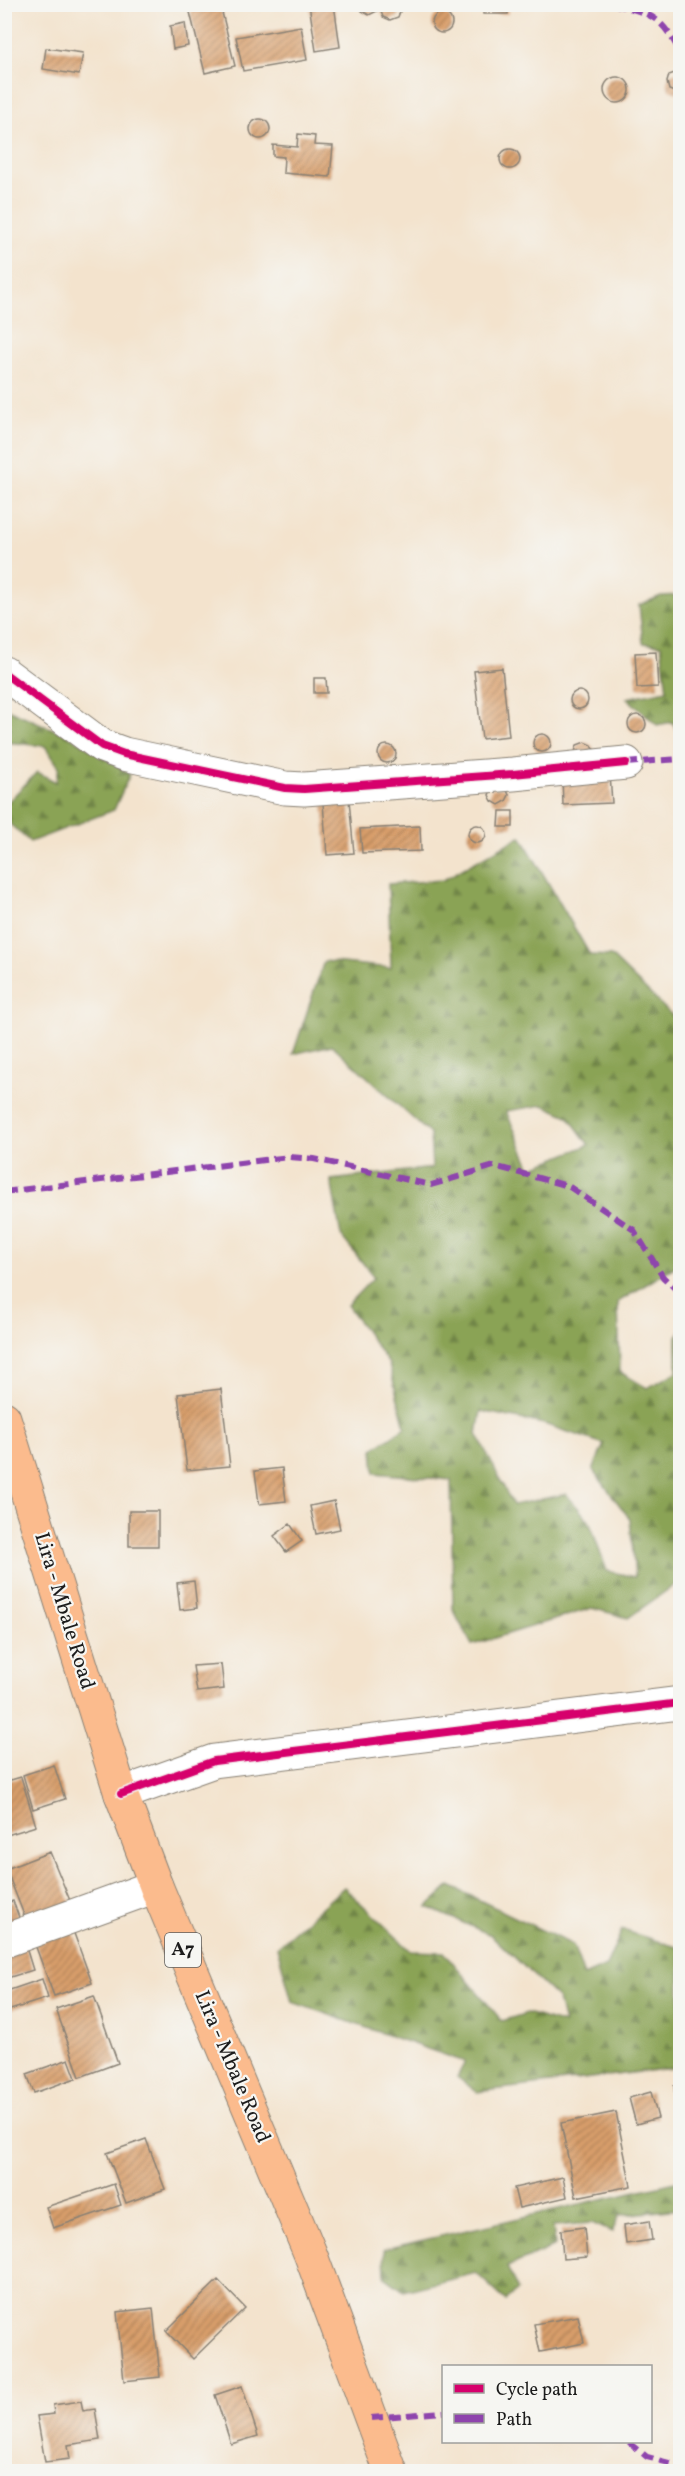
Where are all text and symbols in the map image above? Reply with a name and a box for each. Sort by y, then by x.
street label: Lira - Mbale Road [26,1529,102,1693]
road number: A7 [165,1933,201,1967]
street label: Lira - Mbale Road [187,1986,277,2148]
legend [442,2365,652,2443]
text: Cycle path [496,2378,578,2403]
text: Path [496,2408,532,2433]

